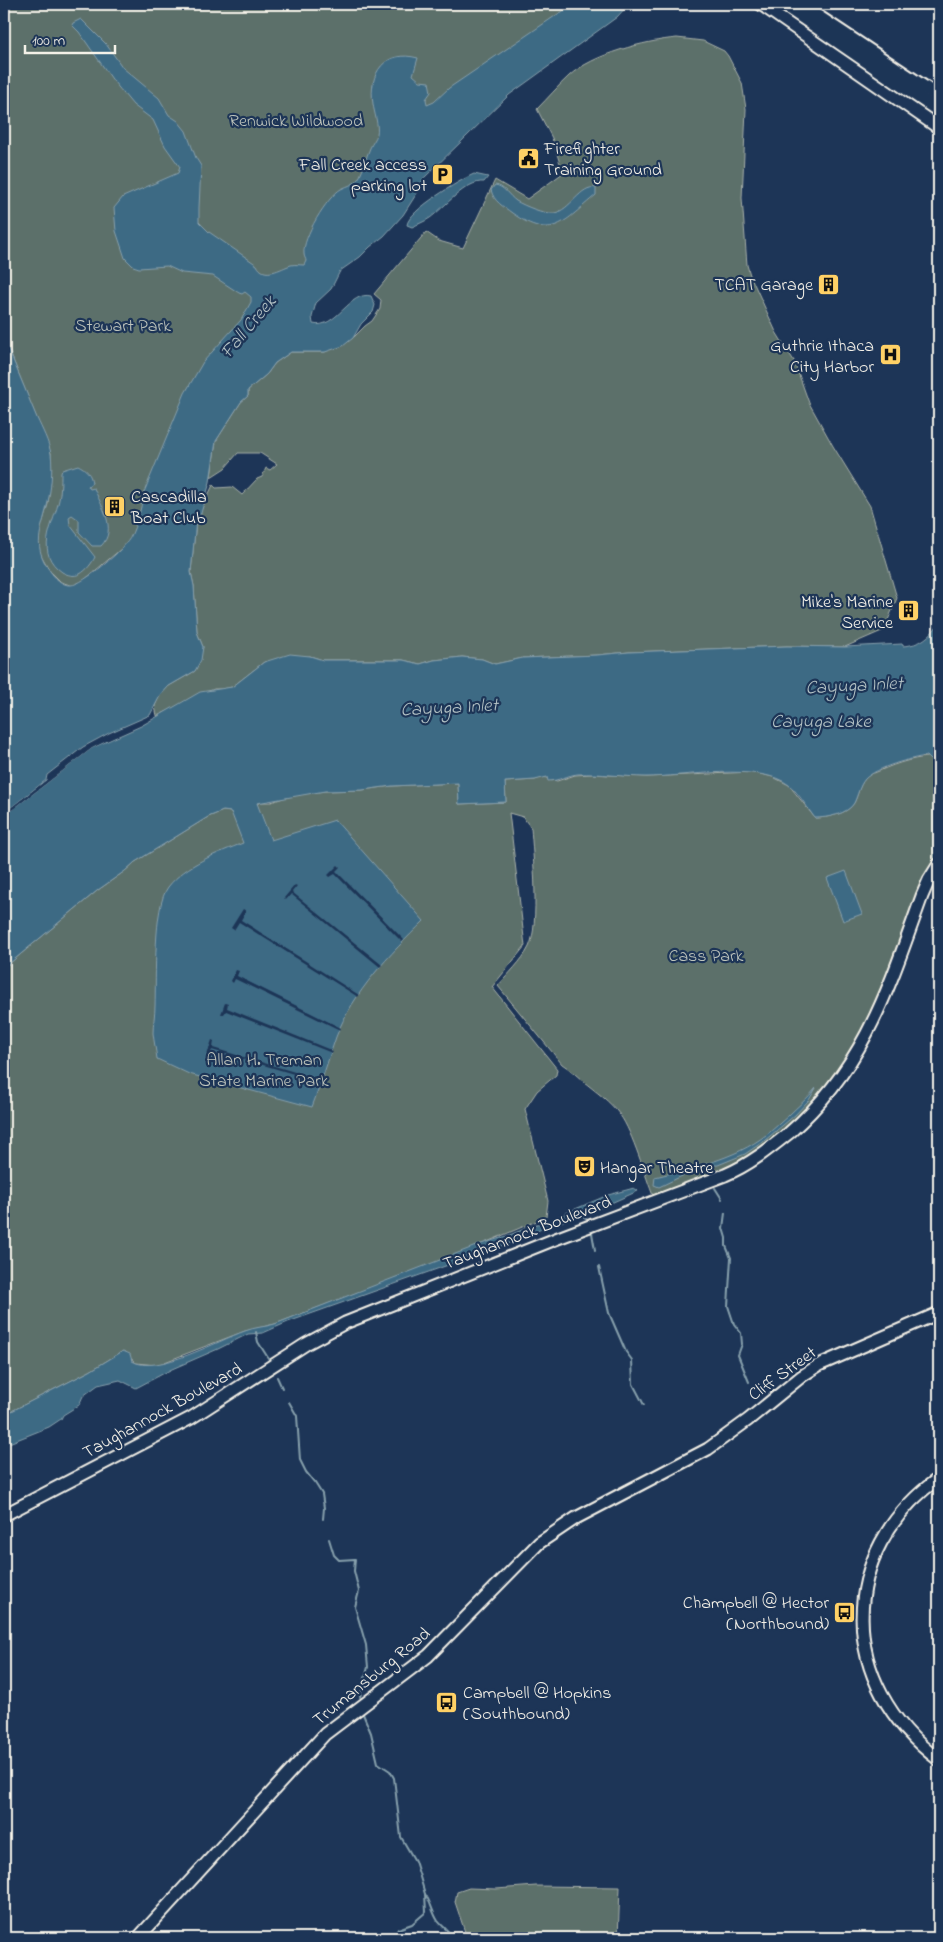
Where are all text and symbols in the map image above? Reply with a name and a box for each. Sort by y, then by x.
scale bar [25,22,115,54]
text: 100 m [32,30,65,52]
park label: Renwick Wildwood [229,109,363,135]
place label: Firefighter Training Ground [543,137,662,185]
public building icon: Firefighter Training Ground [516,146,540,170]
place label: Fall Creek access parking lot [298,153,427,201]
parking icon: Fall Creek access parking lot [431,162,455,186]
building icon: TCAT Garage [817,272,841,296]
place label: TCAT Garage [714,273,814,300]
water label: Fall Creek [214,290,284,365]
park label: Stewart Park [75,314,171,340]
place label: Guthrie Ithaca City Harbor [770,334,874,381]
hospital icon: Guthrie Ithaca City Harbor [878,343,902,367]
place label: Cascadilla Boat Club [130,485,207,532]
building icon: Cascadilla Boat Club [103,494,127,518]
place label: Mike's Marine Service [801,590,894,637]
building icon: Mike's Marine Service [897,599,921,623]
water label: Cayuga Inlet [805,670,905,704]
water label: Cayuga Inlet [400,692,500,726]
water label: Cayuga Lake [771,709,872,737]
park label: Cass Park [669,944,744,970]
park label: Allan H. Treman State Marine Park [199,1048,329,1095]
theatre icon: Hangar Theatre [572,1155,596,1179]
place label: Hangar Theatre [600,1156,714,1183]
street label: Taughannock Boulevard [440,1190,616,1279]
street label: Cliff Street [744,1341,823,1408]
street label: Taughannock Boulevard [79,1357,248,1467]
place label: Champbell @ Hector (Northbound) [683,1591,829,1638]
bus stop icon: Champbell @ Hector (Northbound) [833,1600,857,1624]
street label: Trumansburg Road [308,1622,437,1734]
place label: Campbell @ Hopkins (Southbound) [463,1681,611,1728]
bus stop icon: Campbell @ Hopkins (Southbound) [435,1690,459,1714]

